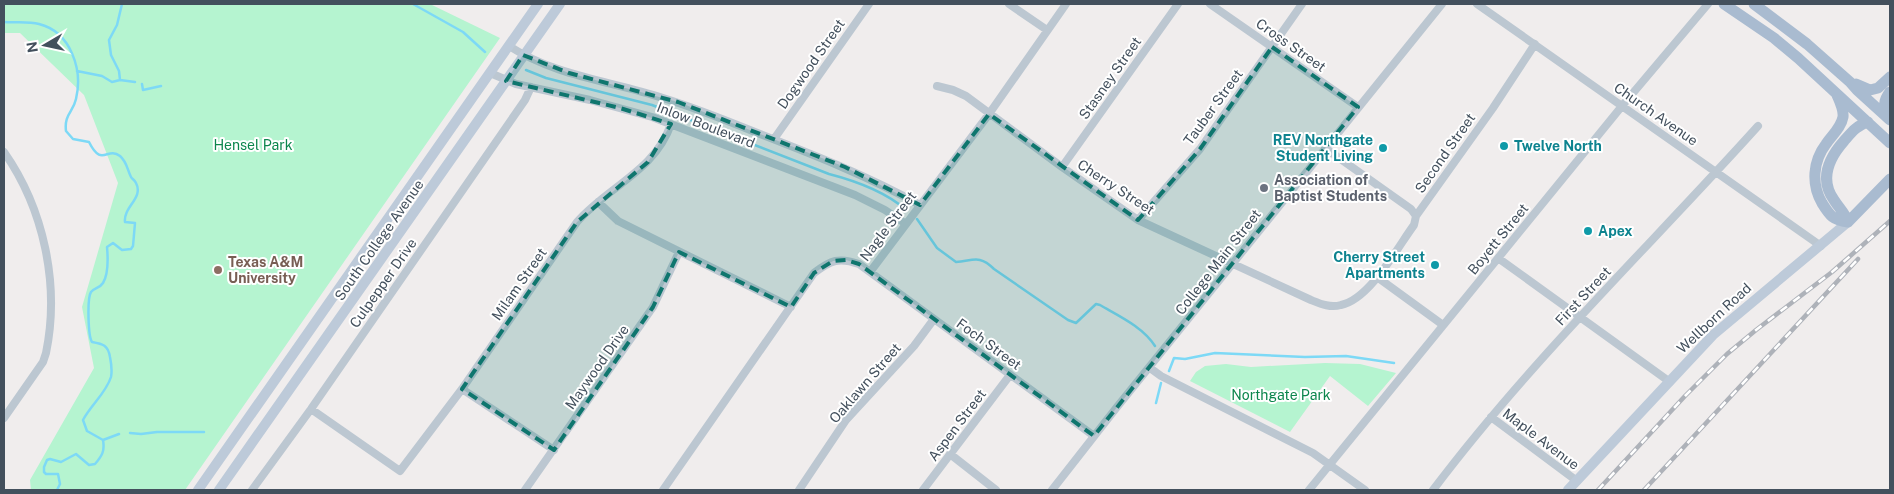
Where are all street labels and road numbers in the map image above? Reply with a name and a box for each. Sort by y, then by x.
street label: Cross Street [1253,15,1329,75]
street label: Dogwood Street [774,16,848,112]
street label: Stasney Street [1076,34,1144,122]
street label: Tauber Street [1180,66,1246,148]
street label: Church Avenue [1611,79,1701,149]
street label: Inlow Boulevard [655,99,757,151]
street label: Second Street [1412,110,1478,196]
street label: Cherry Street [1075,156,1157,218]
street label: South College Avenue [331,177,427,303]
street label: Nagle Street [857,188,919,264]
street label: Boyett Street [1464,200,1532,278]
street label: College Main Street [1172,206,1264,318]
street label: Culpepper Drive [346,235,420,331]
street label: Milam Street [488,245,550,323]
street label: First Street [1552,263,1614,329]
street label: Wellborn Road [1674,280,1754,356]
street label: Foch Street [954,315,1024,373]
street label: Maywood Drive [562,322,632,412]
street label: Oaklawn Street [826,340,904,426]
street label: Aspen Street [925,386,989,464]
street label: Maple Avenue [1500,405,1582,473]

